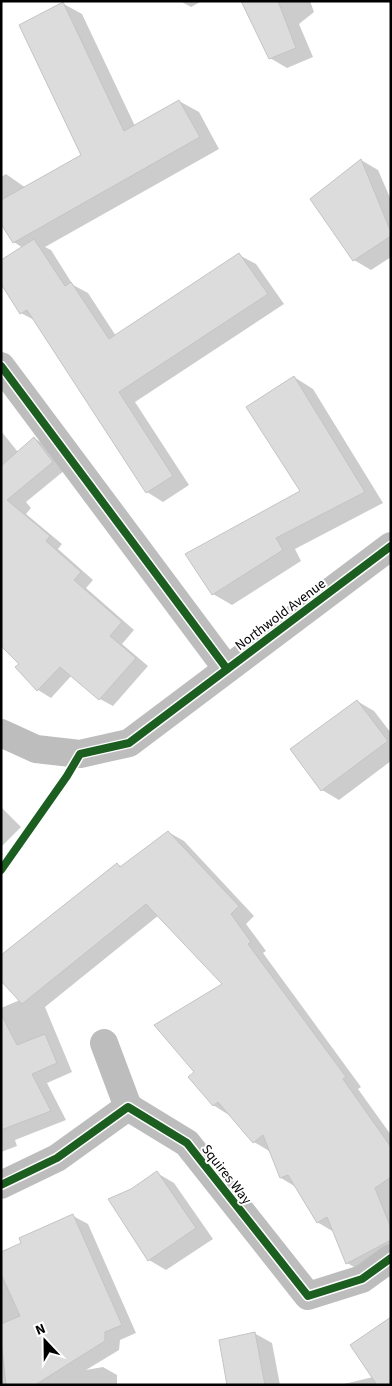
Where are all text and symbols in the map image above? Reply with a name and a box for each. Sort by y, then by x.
street label: Northwold Avenue [231,574,330,656]
street label: Squires Way [196,1140,256,1209]
north arrow [20,1316,70,1366]
text: N [32,1319,49,1341]

